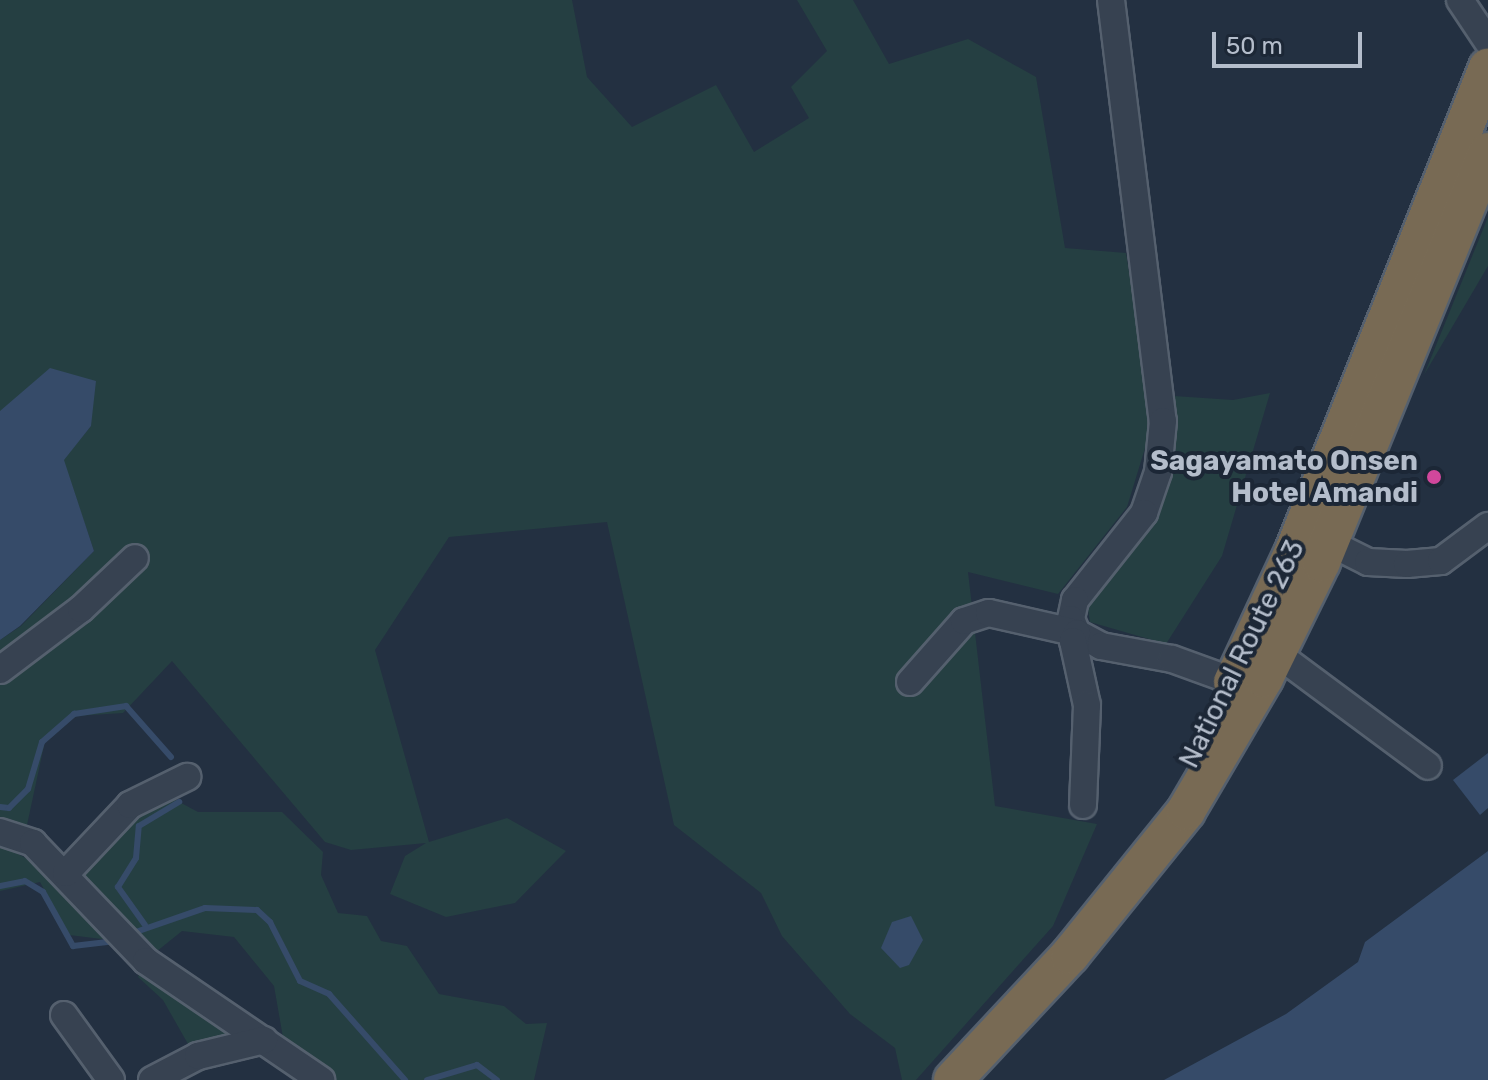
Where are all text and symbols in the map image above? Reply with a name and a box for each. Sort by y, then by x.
scale bar [1216,16,1366,66]
text: 50 m [1226,32,1283,60]
place label: Sagayamato Onsen Hotel Amandi [1150,444,1418,510]
marker: Sagayamato Onsen Hotel Amandi [1425,468,1443,486]
street label: National Route 263 [1172,535,1312,773]

